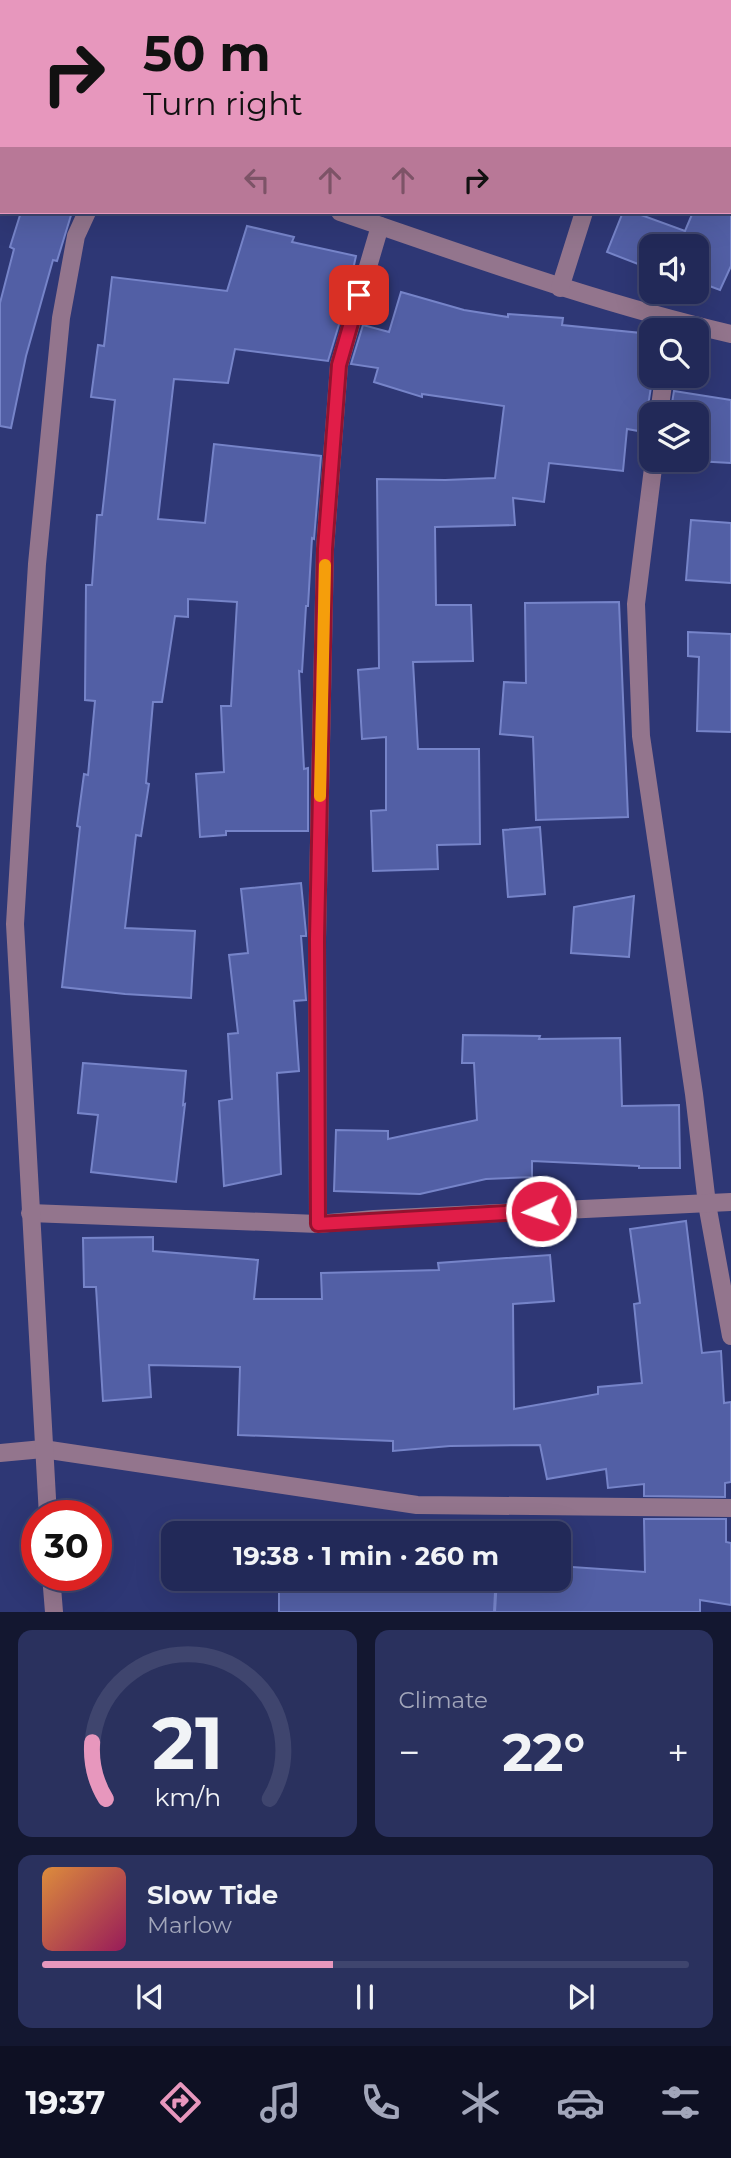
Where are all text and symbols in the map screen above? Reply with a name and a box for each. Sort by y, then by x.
text: 50 m [143,24,271,83]
icon: right [28,28,119,119]
text: Turn right [143,84,303,123]
icon: left [238,161,276,199]
icon: ahead [311,161,349,199]
icon: ahead [384,161,422,199]
icon: right [457,161,495,199]
map controls [639,234,709,472]
button: sound [639,234,709,304]
pin [329,265,389,325]
icon: arrive [340,276,378,314]
button: search [639,318,709,388]
button: layers [639,402,709,472]
position arrow [504,1174,578,1248]
speed limit sign: 30 [21,1500,112,1591]
text: 19:38 · 1 min · 260 m [233,1540,499,1572]
text: Climate [399,1686,488,1714]
text: 21 [152,1700,223,1788]
text: 22° [502,1721,585,1784]
text: − [399,1729,420,1776]
text: + [667,1729,689,1776]
text: km/h [154,1782,221,1812]
text: Slow Tide [147,1879,278,1911]
text: Marlow [147,1911,232,1939]
icon: previous [131,1978,169,2016]
icon: pause [346,1978,384,2016]
icon: next [562,1978,600,2016]
icon: directions [156,2078,205,2127]
icon: music [256,2078,305,2127]
icon: phone [356,2078,405,2127]
icon: climate [456,2078,505,2127]
icon: car [556,2078,605,2127]
icon: filters [656,2078,705,2127]
text: 19:37 [26,2083,105,2122]

